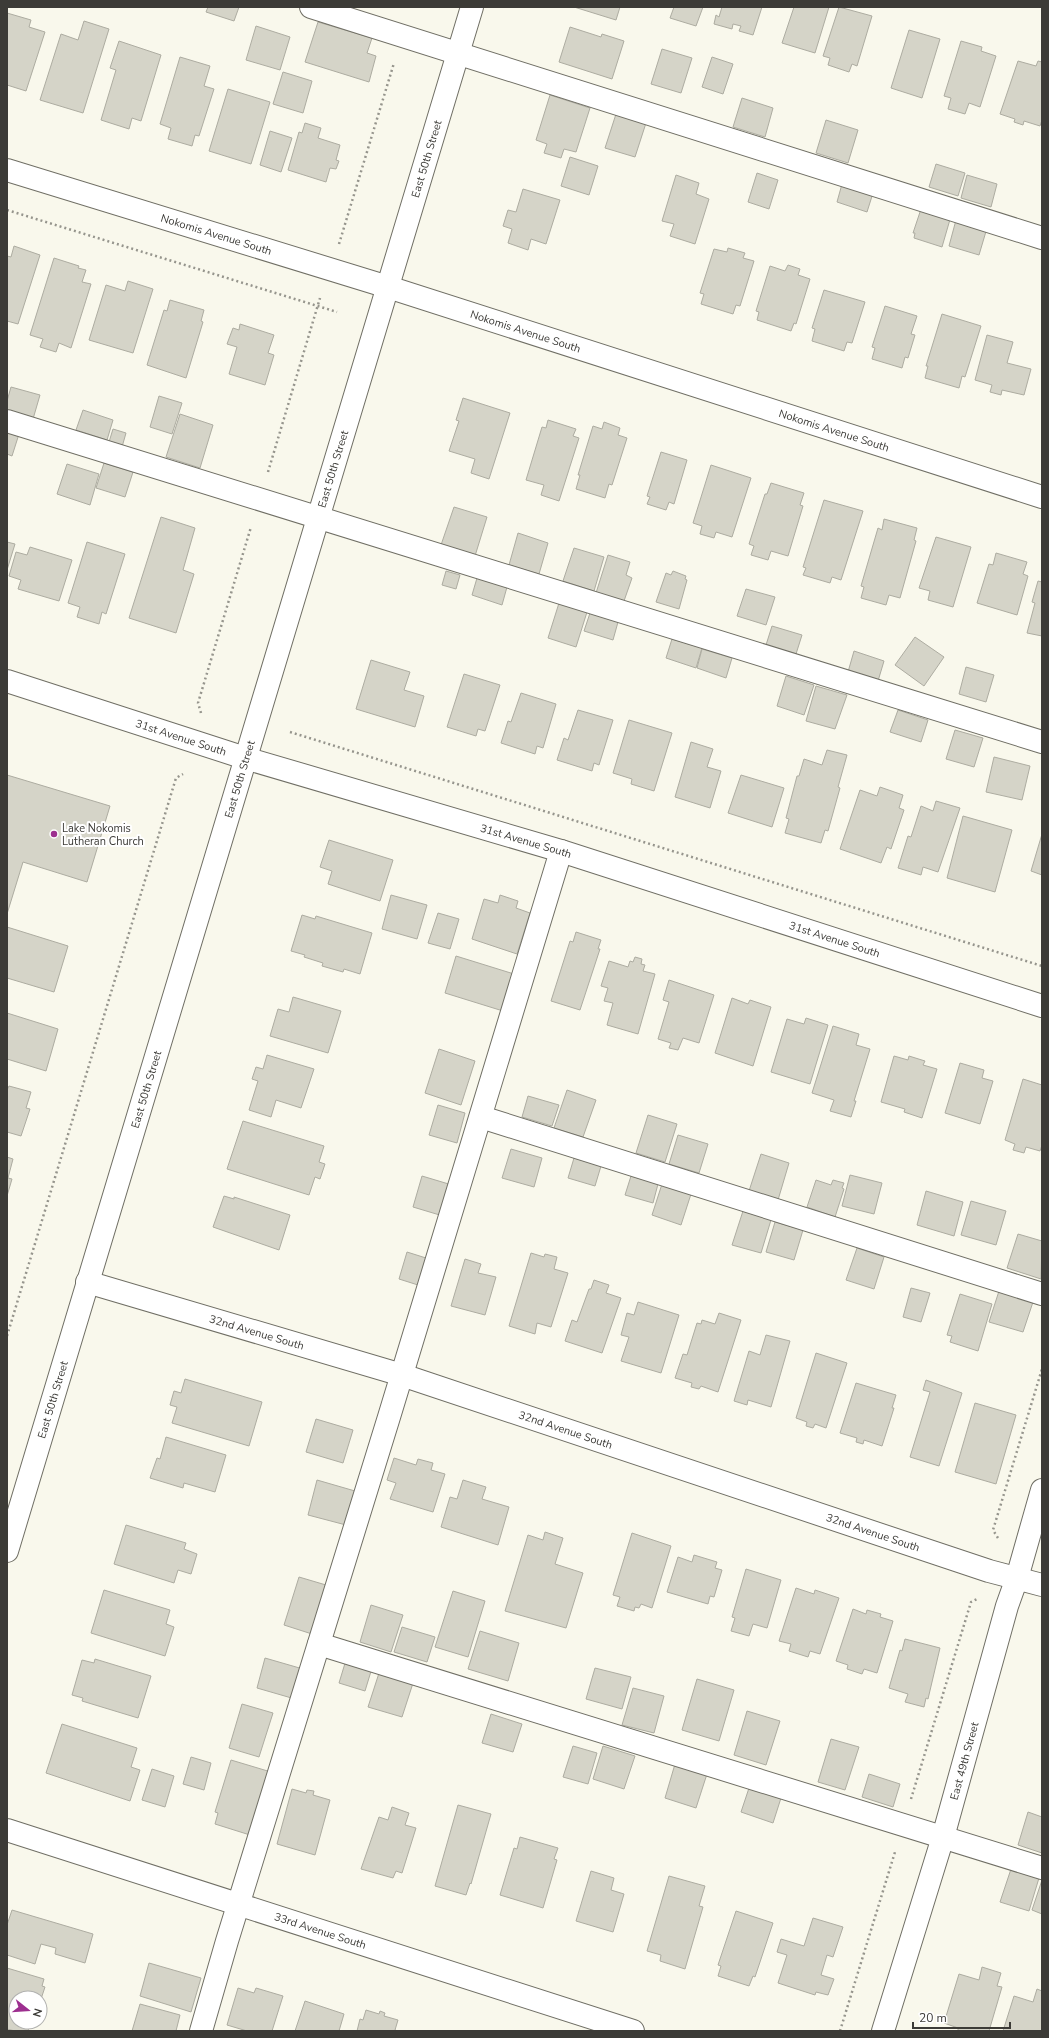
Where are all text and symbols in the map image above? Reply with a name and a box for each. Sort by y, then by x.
street label: East 50th Street [408,118,445,199]
street label: Nokomis Avenue South [159,210,274,258]
street label: Nokomis Avenue South [468,306,583,356]
street label: Nokomis Avenue South [777,405,891,455]
street label: East 50th Street [314,428,352,510]
street label: 31st Avenue South [134,716,228,759]
street label: East 50th Street [221,738,258,820]
street label: 31st Avenue South [478,820,574,861]
place label: Lake Nokomis Lutheran Church [62,821,144,849]
marker: Lake Nokomis Lutheran Church [49,829,59,839]
street label: 31st Avenue South [787,918,882,961]
street label: East 50th Street [127,1049,165,1130]
street label: 32nd Avenue South [208,1311,306,1353]
street label: East 50th Street [34,1359,71,1440]
street label: 32nd Avenue South [517,1407,615,1452]
street label: 32nd Avenue South [824,1510,922,1555]
street label: East 49th Street [946,1720,982,1802]
street label: 33rd Avenue South [272,1909,368,1952]
north arrow [8,1990,48,2030]
scale bar [913,2004,1010,2030]
text: N [29,2007,45,2019]
text: 20 m [919,2010,947,2026]

